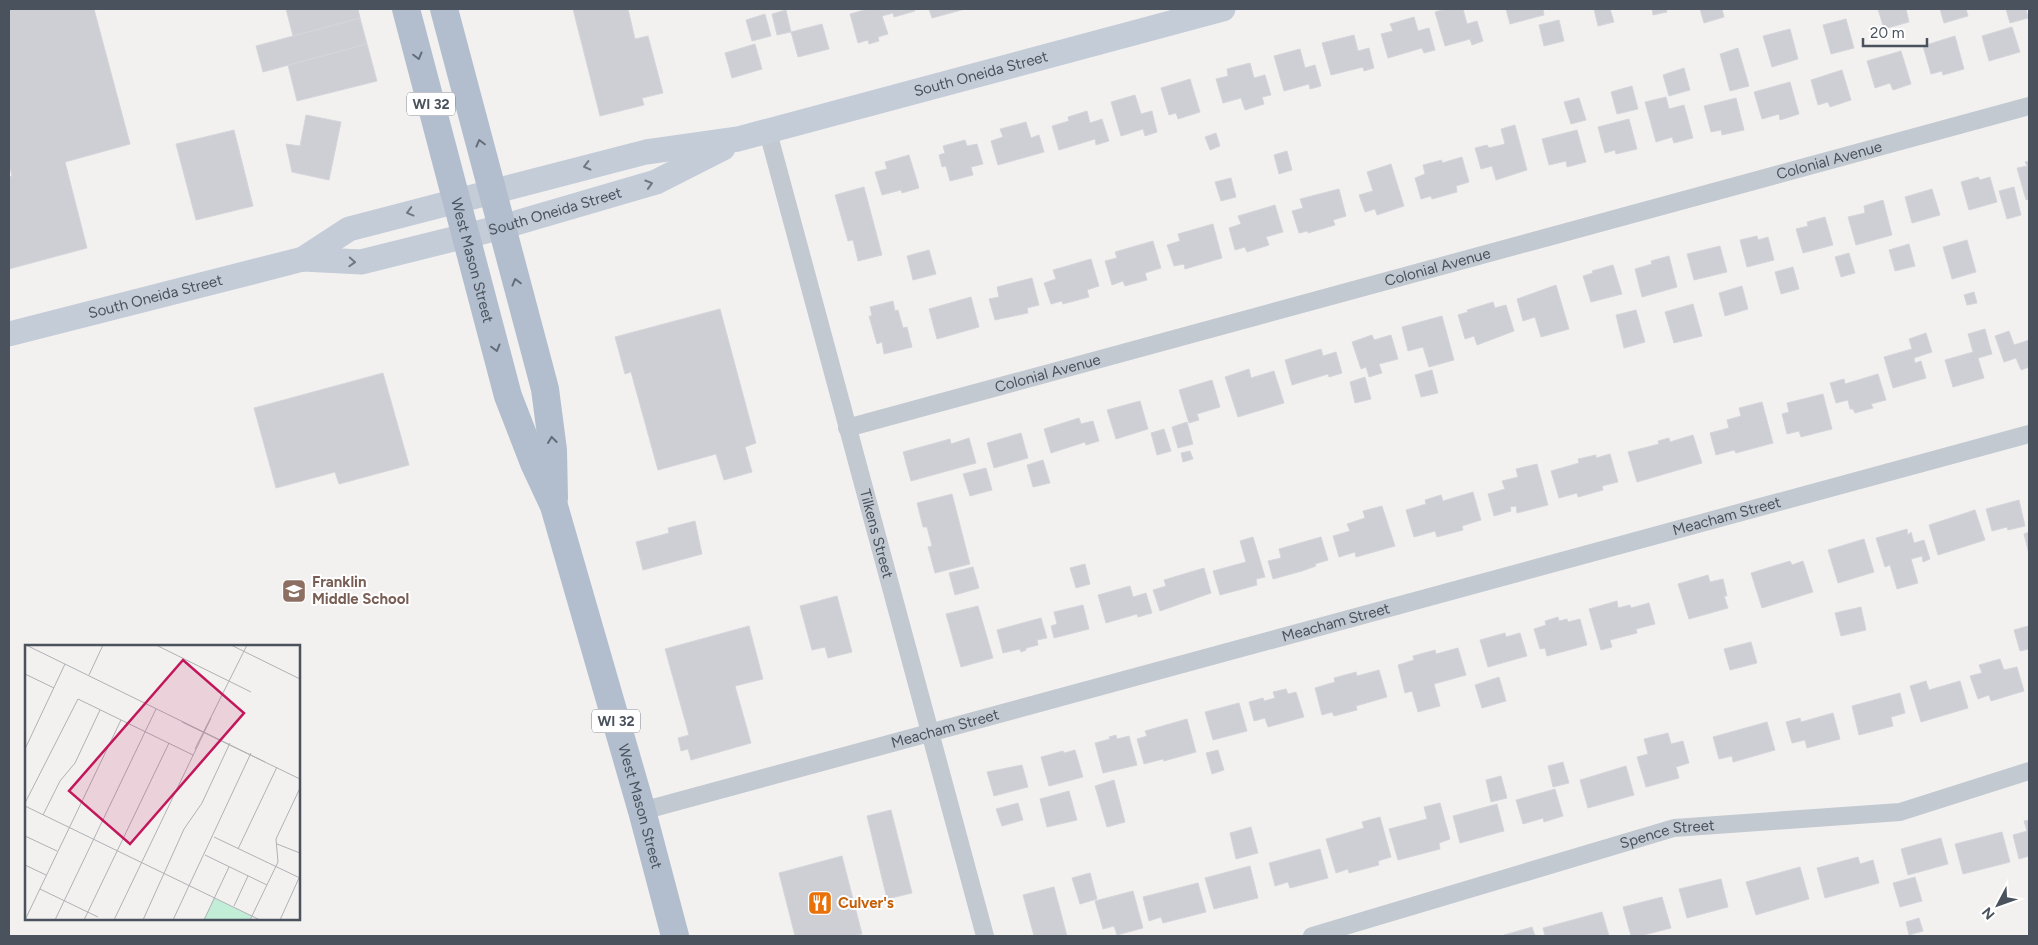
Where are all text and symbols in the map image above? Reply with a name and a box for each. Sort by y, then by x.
scale bar [1863,15,1927,47]
text: 20 m [1870,24,1904,42]
street label: South Oneida Street [912,47,1050,100]
one-way arrow [413,51,423,59]
road number: WI 32 [407,92,455,116]
street label: Colonial Avenue [1774,137,1884,183]
one-way arrow [475,140,485,148]
one-way arrow [584,161,592,171]
one-way arrow [645,180,653,190]
street label: South Oneida Street [486,183,624,239]
street label: West Mason Street [447,196,497,325]
one-way arrow [405,206,414,217]
street label: Colonial Avenue [1383,244,1492,290]
one-way arrow [348,256,356,267]
street label: South Oneida Street [86,271,225,322]
one-way arrow [512,278,522,286]
one-way arrow [490,344,501,353]
street label: Colonial Avenue [993,350,1103,396]
one-way arrow [547,436,558,444]
street label: Tilkens Street [856,487,897,580]
street label: Meacham Street [1671,493,1783,539]
place label: Franklin Middle School [312,573,409,608]
school or university icon: Franklin Middle School [281,578,307,604]
street label: Meacham Street [1280,599,1392,646]
inset map [25,645,300,920]
street label: Meacham Street [889,705,1001,752]
road number: WI 32 [592,709,640,732]
street label: West Mason Street [614,742,666,871]
street label: Spence Street [1618,816,1715,853]
north arrow [1973,880,2023,930]
restaurant icon: Culver's [807,890,833,916]
place label: Culver's [838,894,894,912]
text: N [1979,904,1999,923]

